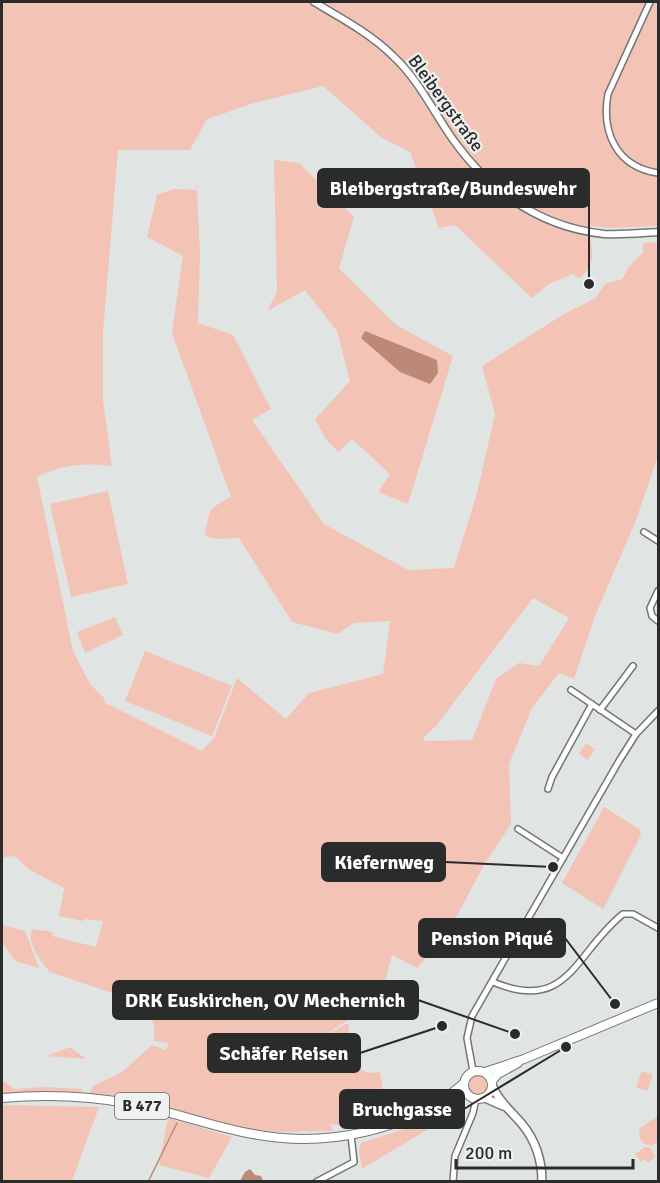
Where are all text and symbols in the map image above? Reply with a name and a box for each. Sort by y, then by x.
street label: Bleibergstraße [403,50,489,156]
callout: Bleibergstraße/Bundeswehr [318,169,589,207]
text: Bleibergstraße/Bundeswehr [329,176,577,201]
callout: Kiefernweg [322,843,445,881]
text: Kiefernweg [334,850,434,875]
callout: Pension Piqué [419,919,565,957]
text: Pension Piqué [431,926,553,951]
callout: DRK Euskirchen, OV Mechernich [113,981,418,1019]
text: DRK Euskirchen, OV Mechernich [125,988,405,1013]
callout: Schäfer Reisen [208,1034,360,1072]
text: Schäfer Reisen [220,1041,348,1066]
callout: Bruchgasse [340,1090,464,1128]
road number: B 477 [115,1093,169,1119]
text: Bruchgasse [352,1097,452,1122]
scale bar [456,1132,633,1170]
text: 200 m [465,1142,512,1164]

